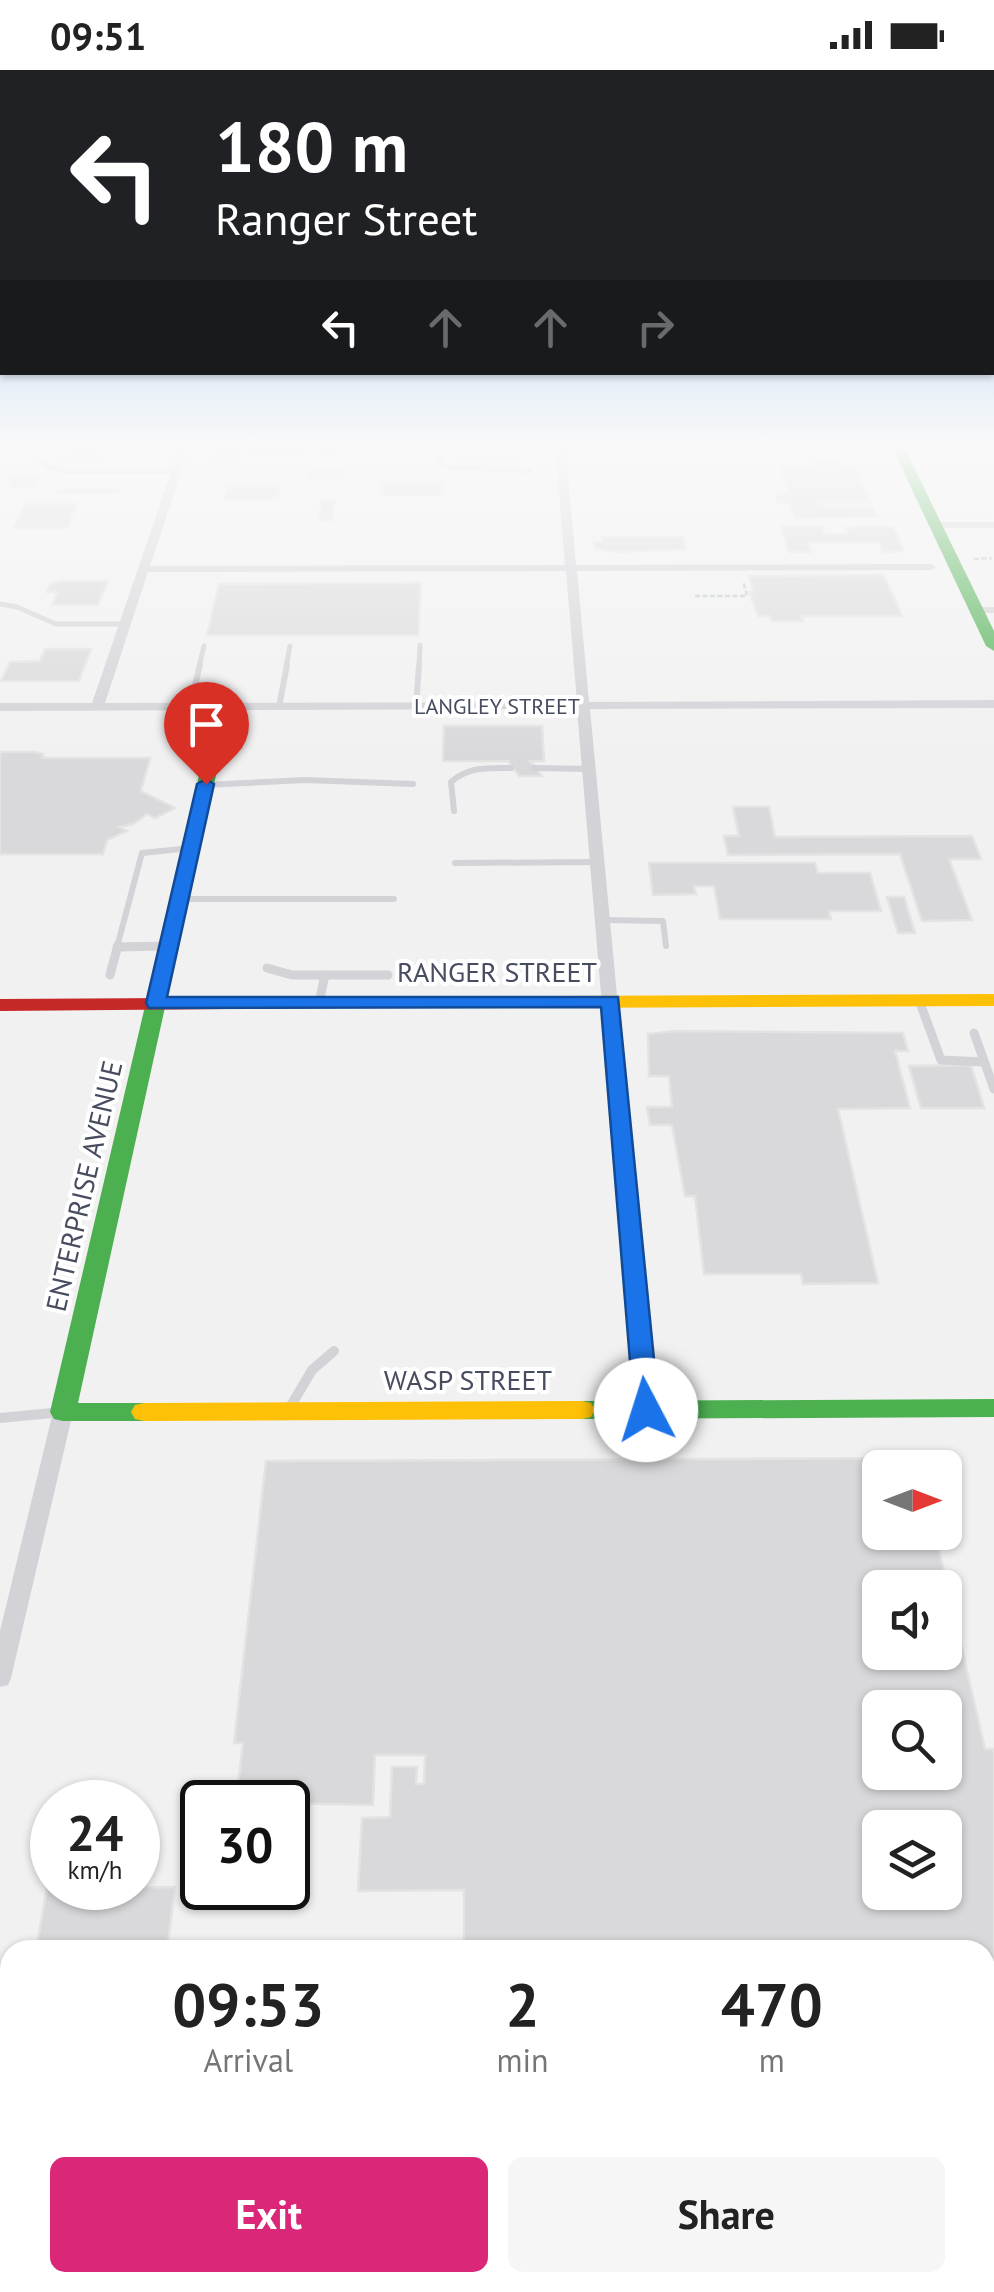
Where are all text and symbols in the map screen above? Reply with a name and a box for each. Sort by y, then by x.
text: 09:51 [50,11,146,60]
text: 180 m [215,101,408,191]
icon: left [50,110,180,240]
text: Ranger Street [215,189,478,247]
icon: left [313,300,368,355]
icon: ahead [418,300,473,355]
icon: ahead [523,300,578,355]
icon: right [628,300,683,355]
pin [164,682,249,785]
street label: LANGLEY STREET [414,692,580,720]
icon: arrive [179,697,234,752]
street label: RANGER STREET [397,953,597,990]
street label: ENTERPRISE AVENUE [37,1057,130,1315]
position arrow [594,1358,698,1462]
street label: WASP STREET [384,1361,553,1398]
north arrow [862,1450,962,1550]
map controls [862,1450,962,1910]
button: sound [862,1570,962,1670]
button: search [862,1690,962,1790]
speed limit sign: 30 [180,1780,310,1910]
text: 24 [67,1800,123,1865]
button: layers [862,1810,962,1910]
text: km/h [68,1854,122,1886]
text: 09:53 [172,1965,324,2043]
text: 2 [506,1965,540,2043]
text: 470 [721,1965,823,2043]
text: Arrival [203,2039,293,2081]
text: min [497,2039,549,2081]
text: m [759,2039,785,2081]
button: Exit [50,2157,488,2272]
button: Share [508,2157,945,2272]

